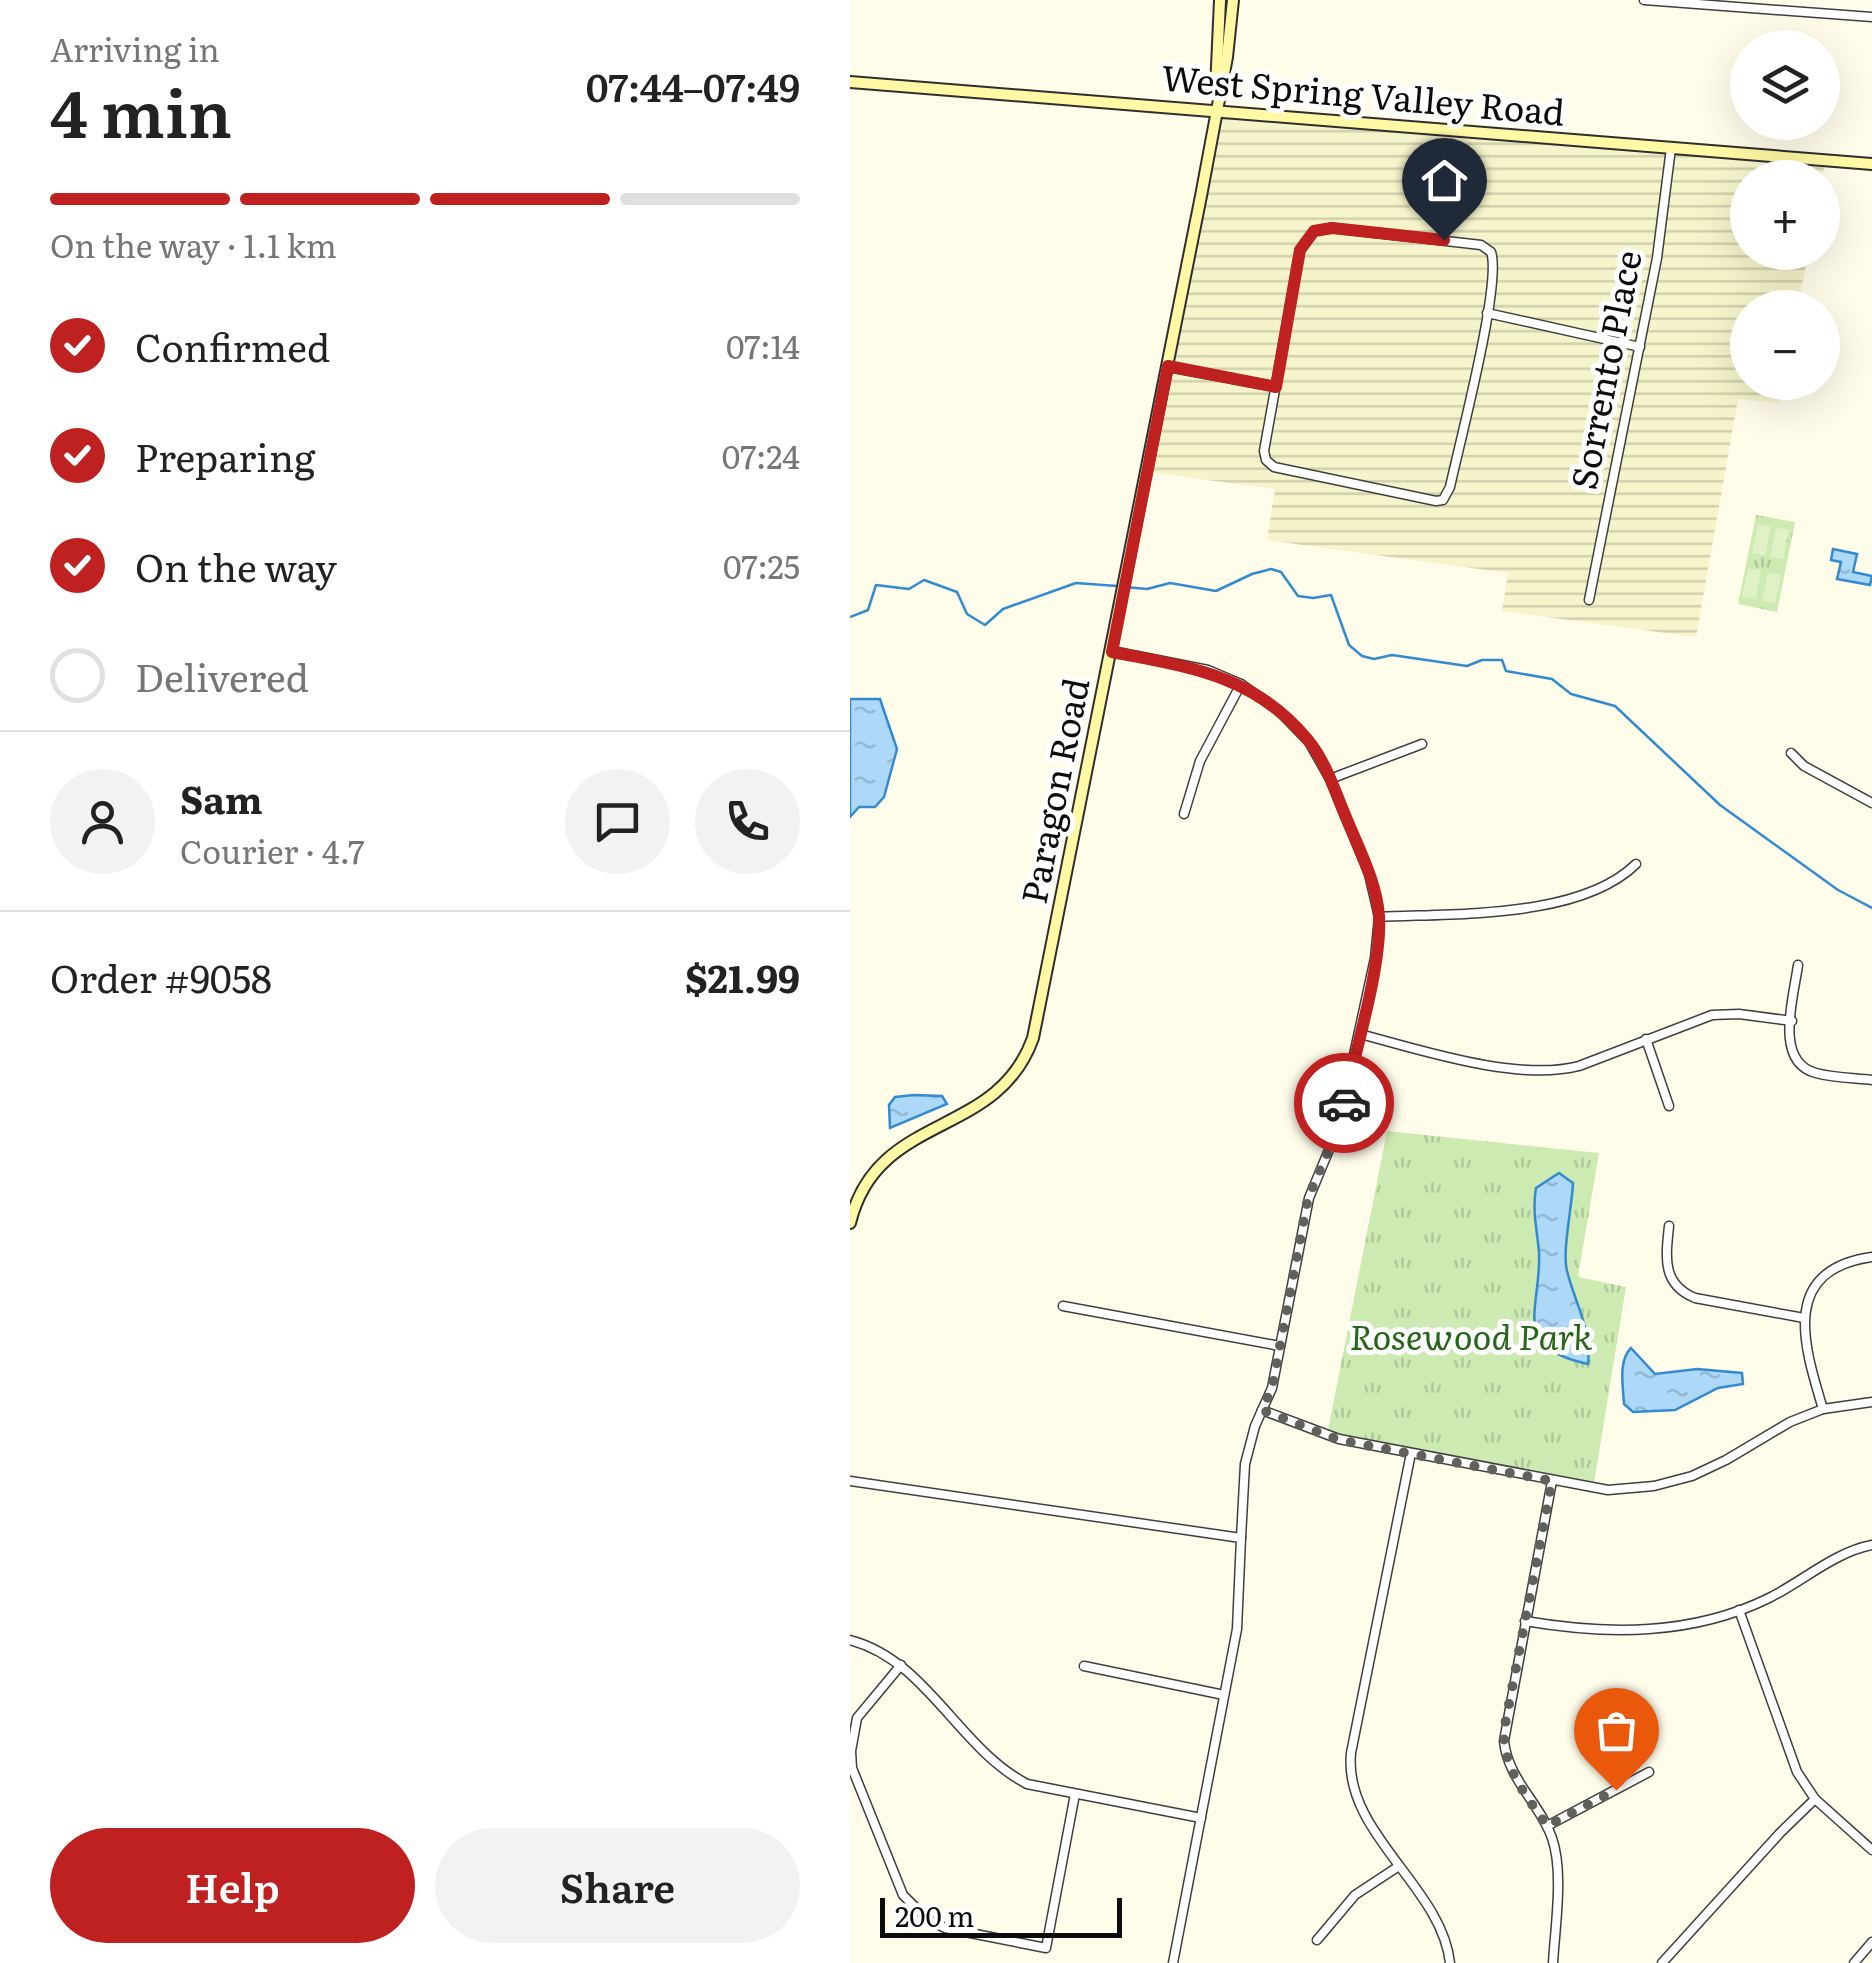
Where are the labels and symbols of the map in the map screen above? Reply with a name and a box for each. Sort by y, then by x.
street label: West Spring Valley Road [1160,49,1567,137]
pin [1402,138,1487,241]
street label: Sorrento Place [1555,246,1653,493]
street label: Paragon Road [1006,673,1100,908]
courier [1294,1053,1394,1153]
park label: Rosewood Park [1350,1309,1592,1361]
pin [1574,1688,1659,1791]
scale bar [880,1893,1122,1938]

